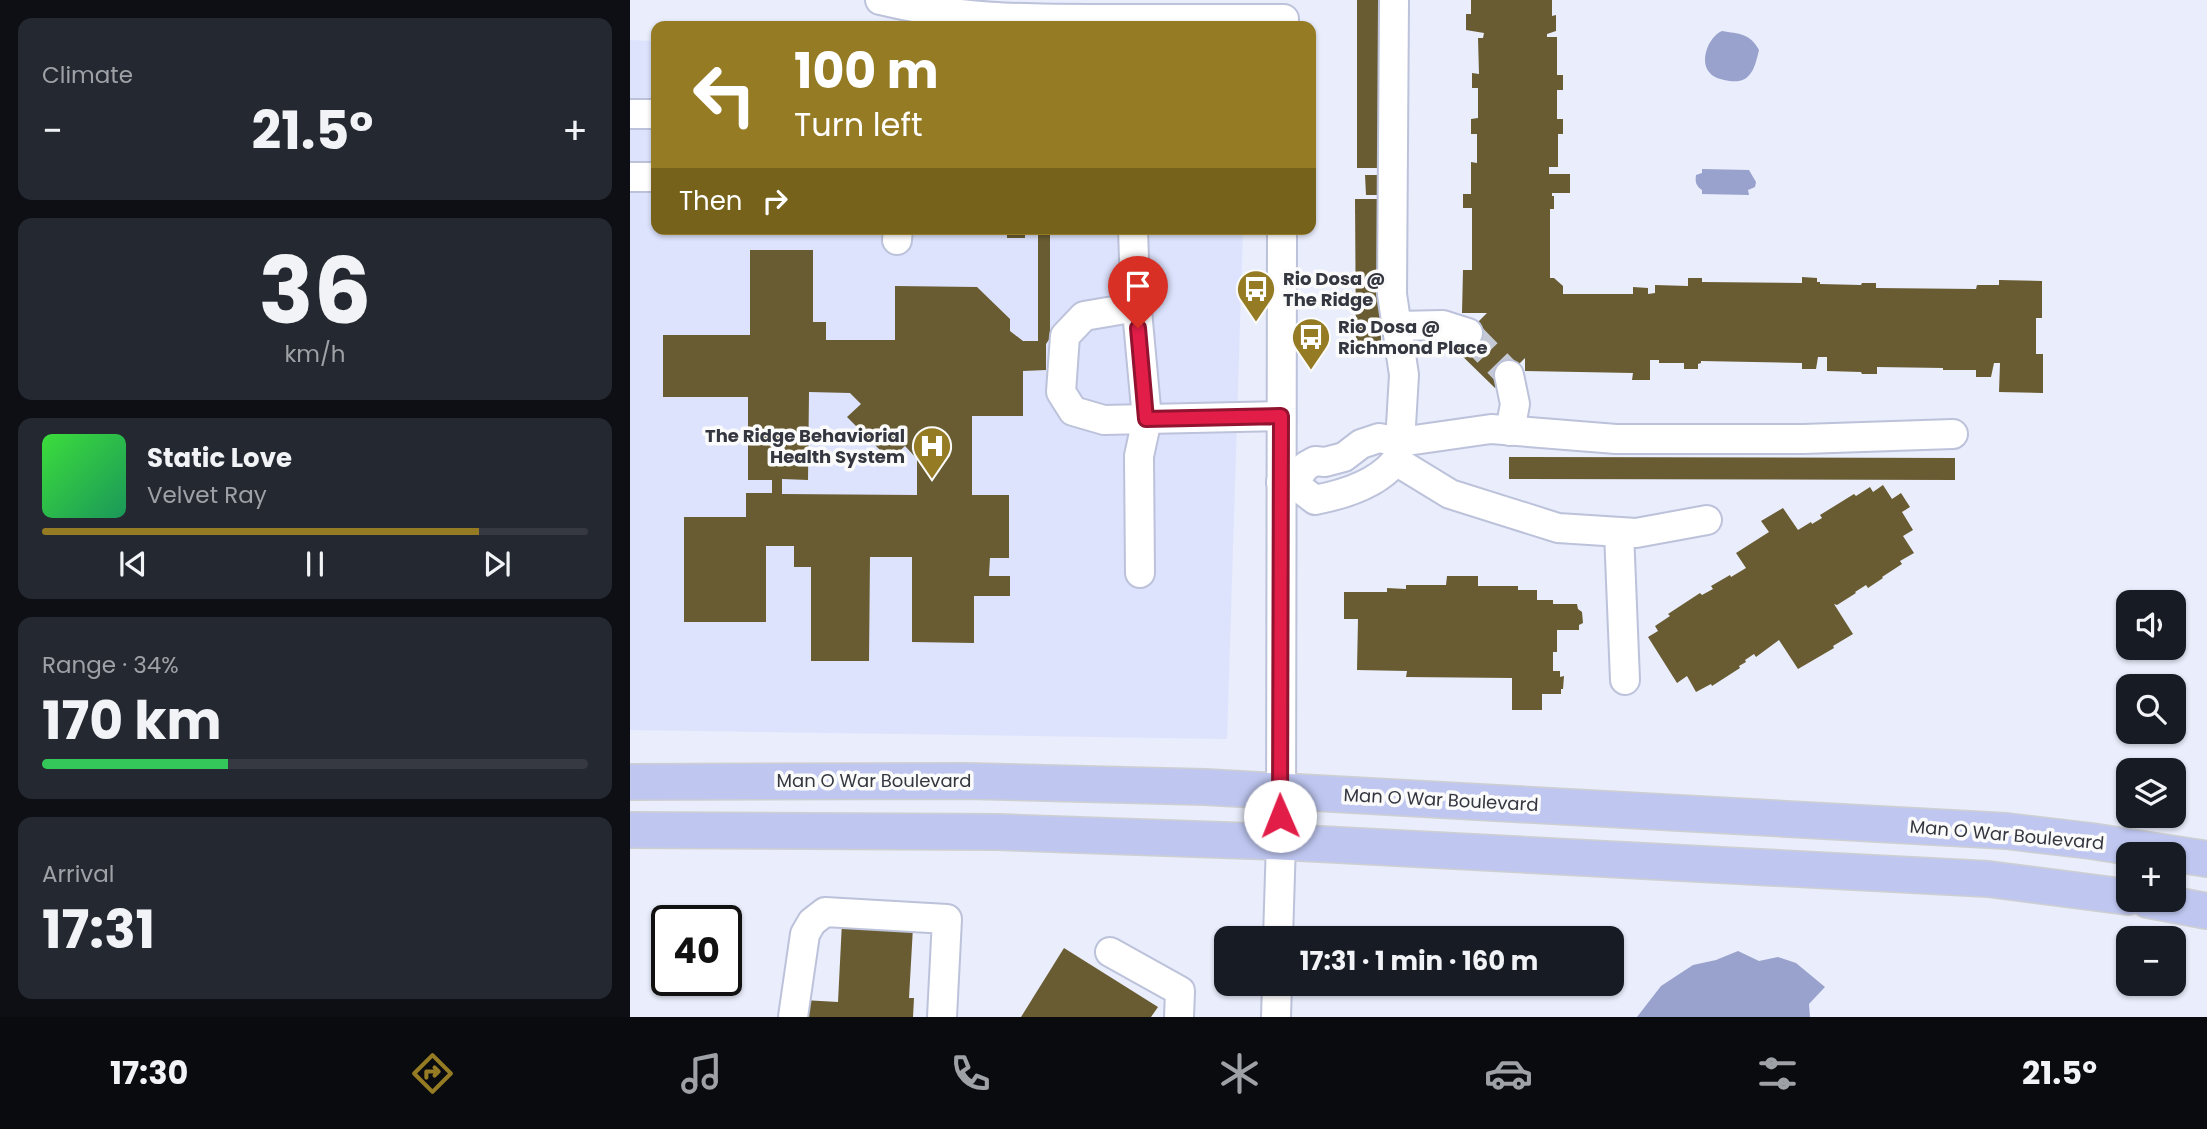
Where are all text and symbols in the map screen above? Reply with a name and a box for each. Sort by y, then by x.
text: 100 m [794,37,939,105]
icon: left [679,49,770,140]
text: Climate [42,59,133,91]
text: 21.5° [252,94,373,167]
text: Turn left [794,102,923,147]
text: − [42,104,63,157]
text: + [562,104,588,157]
icon: right [756,182,794,220]
text: Then [679,183,742,219]
text: 36 [258,227,372,355]
pin [1108,256,1168,328]
place label: Rio Dosa @ The Ridge [1283,266,1385,312]
icon: arrive [1119,267,1157,305]
bus stop icon: Rio Dosa @ The Ridge [1235,268,1277,323]
place label: Rio Dosa @ Richmond Place [1338,314,1488,360]
bus stop icon: Rio Dosa @ Richmond Place [1290,316,1332,371]
text: km/h [284,338,346,370]
place label: The Ridge Behaviorial Health System [705,423,905,469]
hospital icon: The Ridge Behaviorial Health System [911,425,953,480]
text: Static Love [147,440,292,476]
text: Velvet Ray [147,479,267,511]
icon: previous [114,545,152,583]
icon: pause [296,545,334,583]
icon: next [478,545,516,583]
map controls [2116,590,2186,996]
button: sound [2116,590,2186,660]
text: Range · 34% [42,649,179,681]
button: search [2116,674,2186,744]
text: 170 km [42,684,222,757]
button: layers [2116,758,2186,828]
street label: Man O War Boulevard [776,768,972,793]
position arrow [1243,779,1317,853]
street label: Man O War Boulevard [1343,782,1539,817]
street label: Man O War Boulevard [1909,814,2105,855]
button: + [2116,842,2186,912]
text: Arrival [42,858,114,890]
text: 17:31 [42,893,155,966]
speed limit sign: 40 [651,905,742,996]
button: − [2116,926,2186,996]
text: 17:31 · 1 min · 160 m [1300,943,1538,979]
icon: directions [408,1049,457,1098]
icon: music [677,1049,726,1098]
icon: phone [946,1049,995,1098]
icon: climate [1215,1049,1264,1098]
icon: car [1484,1049,1533,1098]
icon: filters [1753,1049,1802,1098]
text: 17:30 [110,1050,188,1095]
text: 21.5° [2022,1050,2097,1095]

